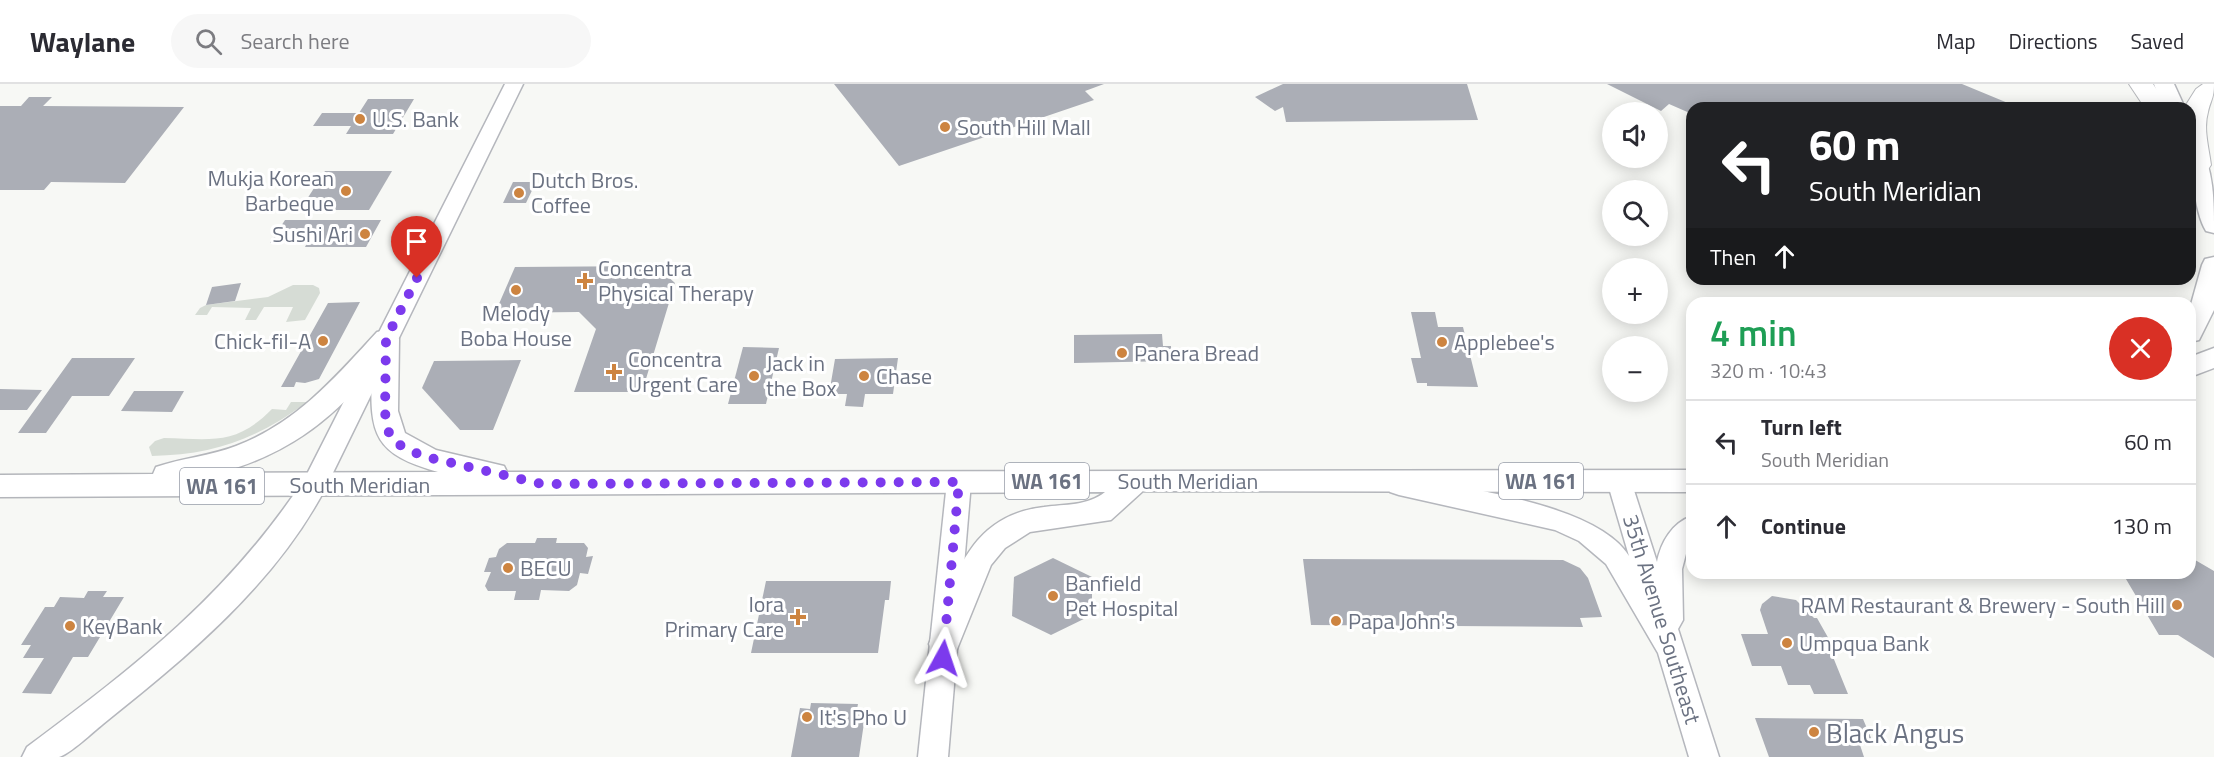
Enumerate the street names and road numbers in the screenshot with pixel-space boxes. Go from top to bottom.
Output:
road number: WA 161 [1005,463,1089,499]
road number: WA 161 [1499,463,1583,499]
street label: South Meridian [1118,464,1258,498]
road number: WA 161 [180,468,264,504]
street label: South Meridian [290,468,430,502]
street label: 35th Avenue Southeast [1614,510,1710,728]

